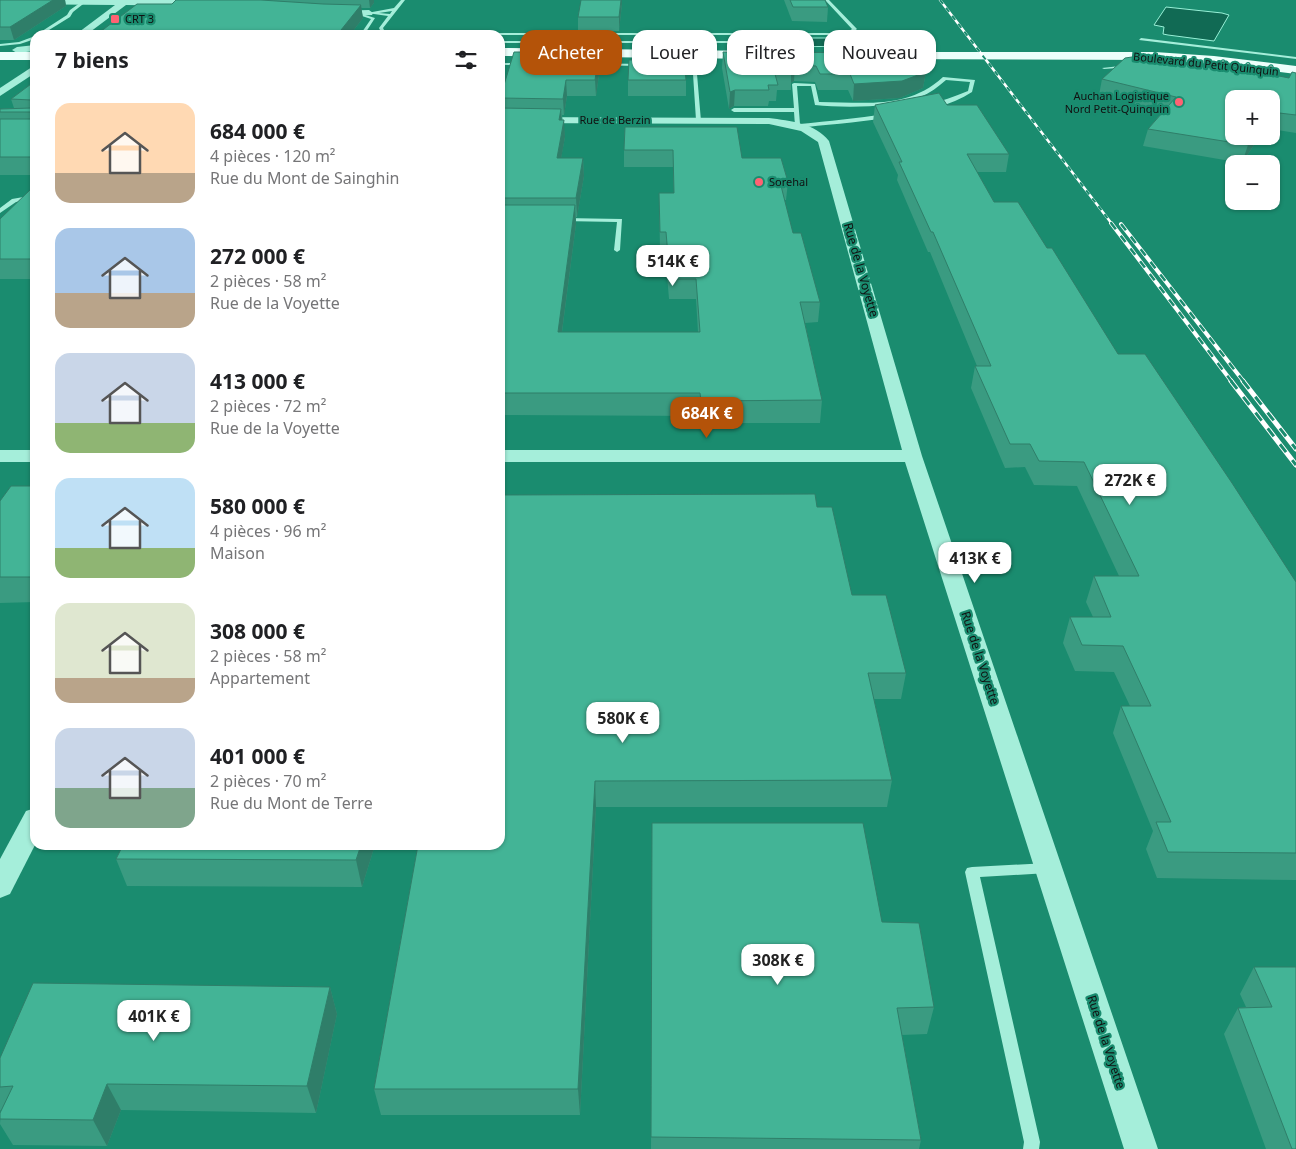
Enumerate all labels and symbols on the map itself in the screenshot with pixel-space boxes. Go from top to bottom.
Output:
place label: CRT 3 [125,11,154,26]
marker: CRT 3 [109,13,121,25]
street label: Boulevard du Petit Quinquin [1133,48,1280,79]
place label: Auchan Logistique Nord Petit-Quinquin [1065,88,1169,116]
marker: Auchan Logistique Nord Petit-Quinquin [1173,96,1185,108]
street label: Rue de Berzin [579,112,651,127]
place label: Sorehal [769,174,808,189]
marker: Sorehal [753,176,765,188]
street label: Rue de la Voyette [840,221,883,319]
pin: 514K € [632,244,714,287]
pin: 684K € [666,396,748,439]
pin: 272K € [1089,464,1171,506]
pin: 413K € [934,542,1016,584]
street label: Rue de la Voyette [957,609,1004,707]
pin: 580K € [582,702,664,744]
pin: 308K € [737,944,819,986]
street label: Rue de la Voyette [1083,993,1130,1091]
pin: 401K € [113,1000,195,1042]

